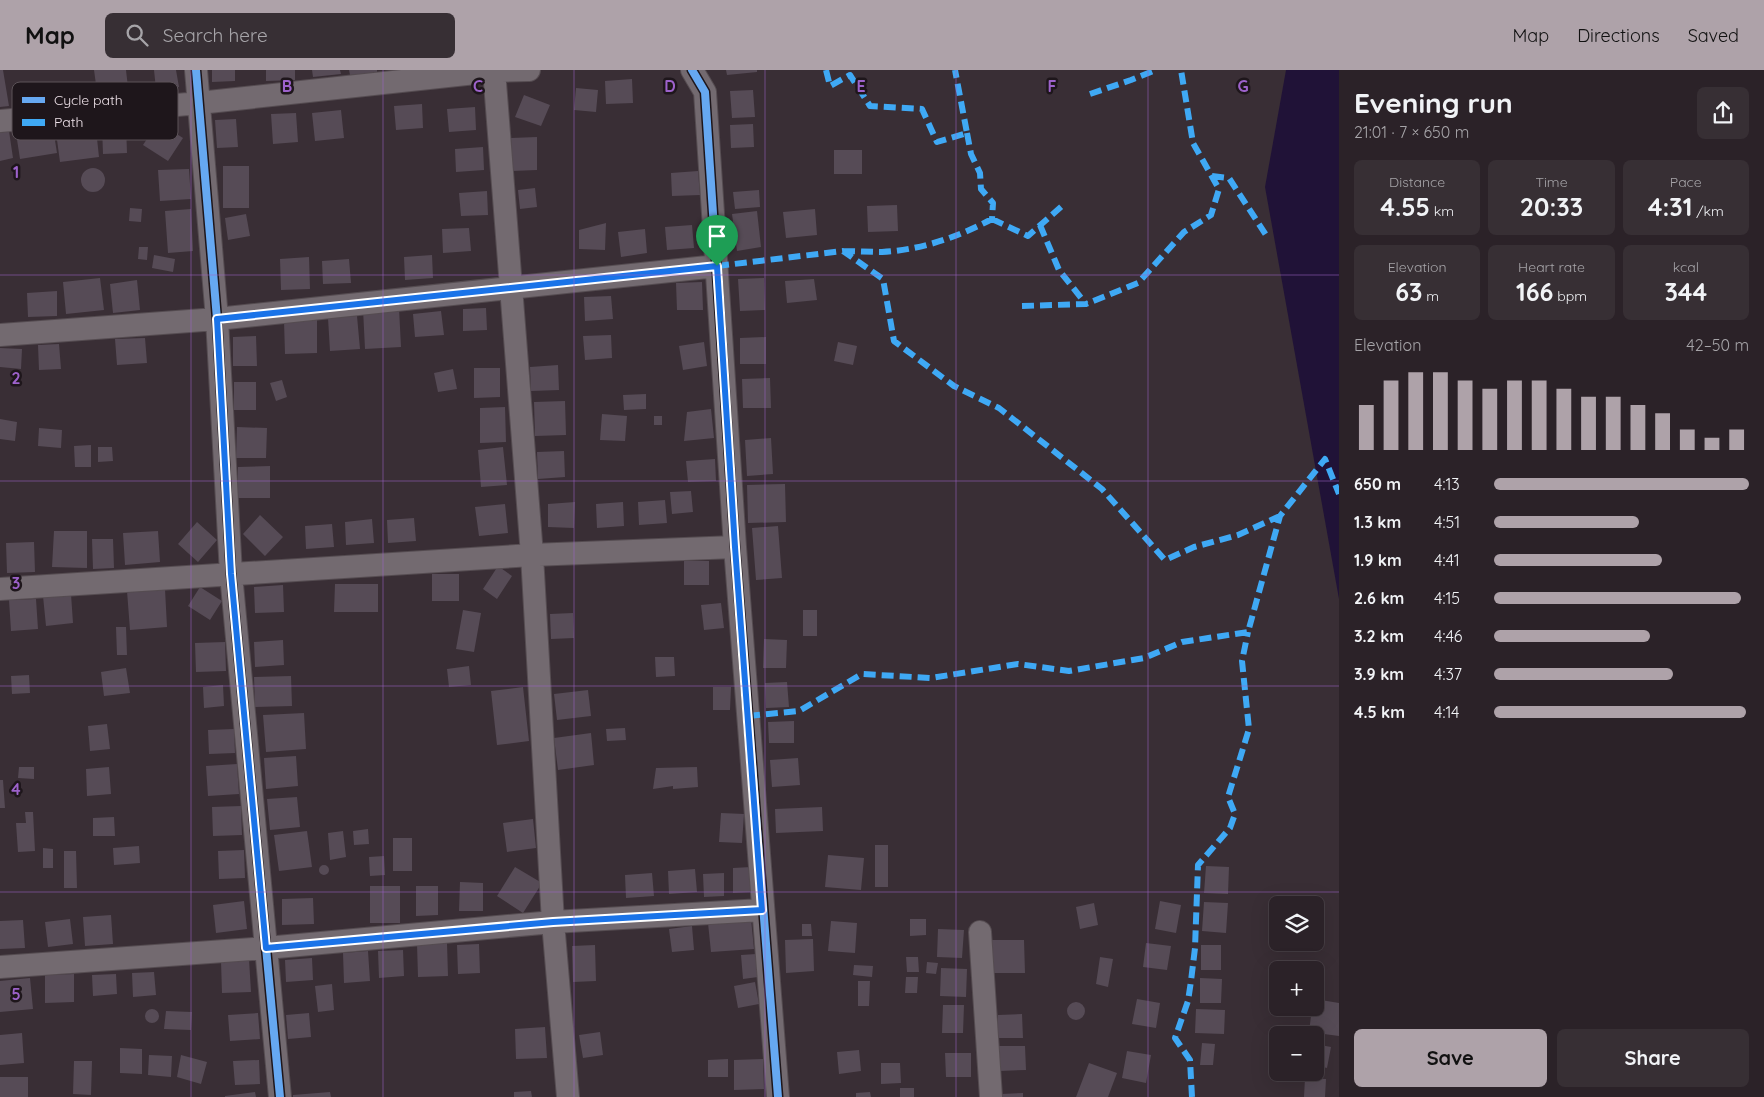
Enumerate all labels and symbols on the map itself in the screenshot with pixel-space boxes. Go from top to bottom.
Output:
text: B [282,76,292,96]
text: C [473,76,483,96]
text: D [664,76,676,96]
text: E [856,76,866,96]
text: F [1048,76,1057,96]
text: G [1237,76,1249,96]
legend [12,82,178,140]
text: Cycle path [54,91,123,109]
text: Path [54,113,83,131]
text: 1 [13,162,19,182]
pin [696,215,738,266]
text: 2 [11,368,21,388]
text: 3 [12,573,20,593]
text: 4 [11,779,21,799]
text: 5 [11,984,21,1004]

